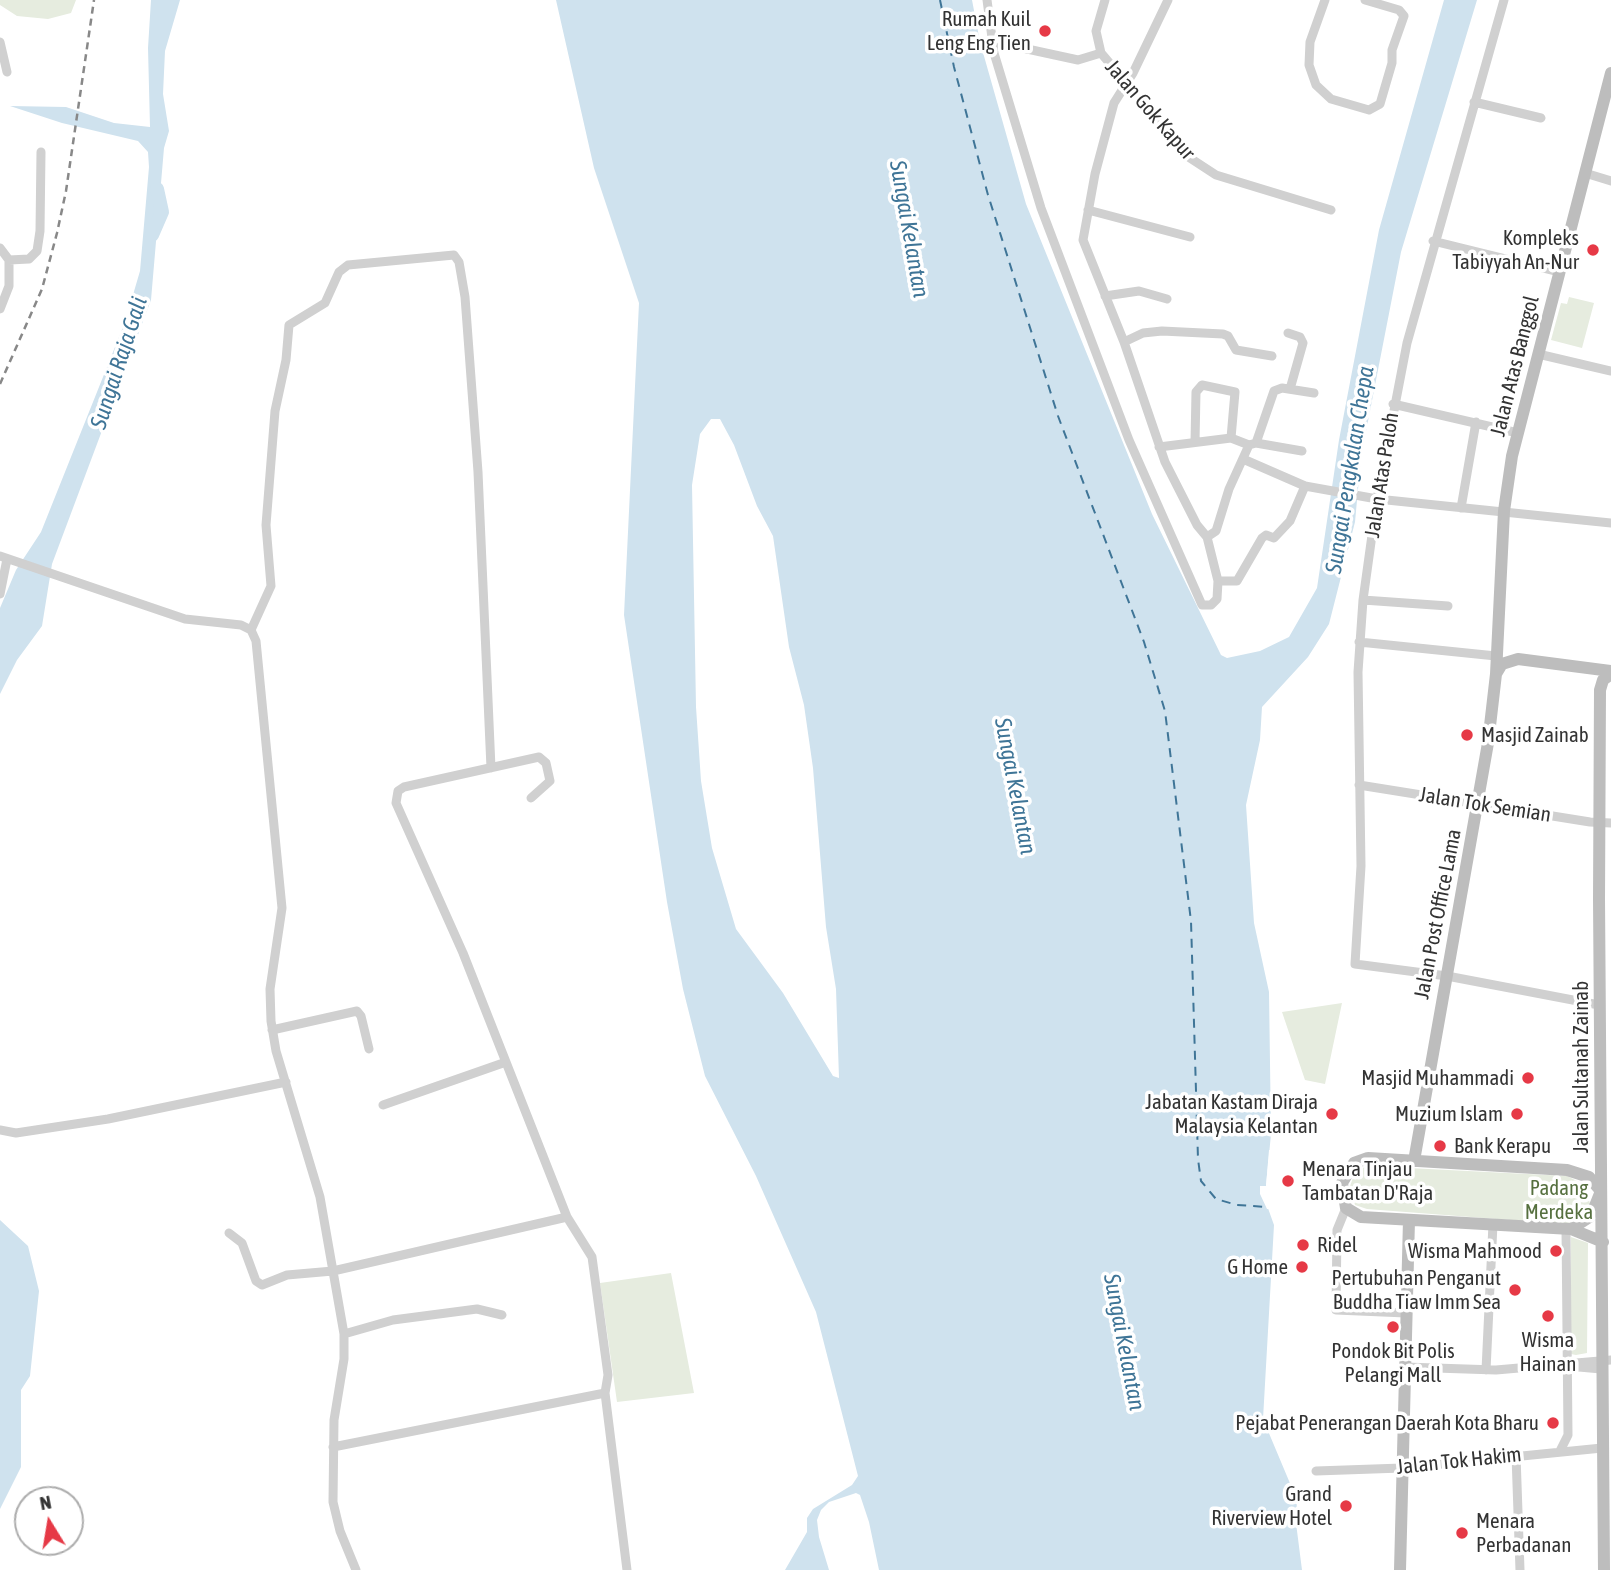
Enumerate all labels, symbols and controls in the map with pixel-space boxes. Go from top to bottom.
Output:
place label: Rumah Kuil Leng Eng Tien [927,6,1031,56]
marker: Rumah Kuil Leng Eng Tien [1037,23,1053,39]
street label: Jalan Gok Kapur [1100,55,1200,165]
water label: Sungai Kelantan [883,158,935,300]
place label: Kompleks Tabiyyah An-Nur [1452,225,1579,275]
marker: Kompleks Tabiyyah An-Nur [1585,242,1601,258]
street label: Jalan Atas Banggol [1485,293,1545,439]
water label: Sungai Raja Gali [85,294,153,432]
water label: Sungai Pengkalan Chepa [1320,364,1380,576]
street label: Jalan Atas Paloh [1360,411,1404,539]
water label: Sungai Kelantan [988,715,1042,857]
place label: Masjid Zainab [1481,722,1589,748]
marker: Masjid Zainab [1459,727,1475,743]
street label: Jalan Tok Semian [1417,782,1553,828]
street label: Jalan Post Office Lama [1409,827,1467,1001]
street label: Jalan Sultanah Zainab [1568,981,1594,1153]
place label: Masjid Muhammadi [1361,1065,1514,1091]
marker: Masjid Muhammadi [1520,1070,1536,1086]
place label: Jabatan Kastam Diraja Malaysia Kelantan [1145,1089,1318,1139]
place label: Muzium Islam [1395,1101,1503,1127]
marker: Jabatan Kastam Diraja Malaysia Kelantan [1324,1106,1340,1122]
marker: Muzium Islam [1509,1106,1525,1122]
place label: Bank Kerapu [1454,1133,1551,1159]
marker: Bank Kerapu [1432,1138,1448,1154]
place label: Menara Tinjau Tambatan D'Raja [1302,1156,1433,1206]
marker: Menara Tinjau Tambatan D'Raja [1280,1173,1296,1189]
park label: Padang Merdeka [1525,1175,1593,1225]
place label: Ridel [1317,1232,1357,1258]
marker: Ridel [1295,1237,1311,1253]
place label: Wisma Mahmood [1408,1238,1542,1264]
marker: Wisma Mahmood [1548,1243,1564,1259]
place label: G Home [1227,1254,1288,1280]
marker: G Home [1294,1259,1310,1275]
place label: Pertubuhan Penganut Buddha Tiaw Imm Sea [1332,1265,1501,1315]
water label: Sungai Kelantan [1097,1271,1151,1413]
marker: Pertubuhan Penganut Buddha Tiaw Imm Sea [1507,1282,1523,1298]
marker: Wisma Hainan [1540,1308,1556,1324]
marker: Pondok Bit Polis Pelangi Mall [1385,1319,1401,1335]
place label: Wisma Hainan [1520,1327,1576,1377]
place label: Pondok Bit Polis Pelangi Mall [1331,1338,1455,1388]
place label: Pejabat Penerangan Daerah Kota Bharu [1235,1410,1539,1436]
marker: Pejabat Penerangan Daerah Kota Bharu [1545,1415,1561,1431]
street label: Jalan Tok Hakim [1395,1442,1523,1480]
place label: Grand Riverview Hotel [1211,1481,1332,1531]
north arrow [14,1486,84,1556]
text: N [38,1490,53,1514]
marker: Grand Riverview Hotel [1338,1498,1354,1514]
place label: Menara Perbadanan [1476,1508,1571,1558]
marker: Menara Perbadanan [1454,1525,1470,1541]

